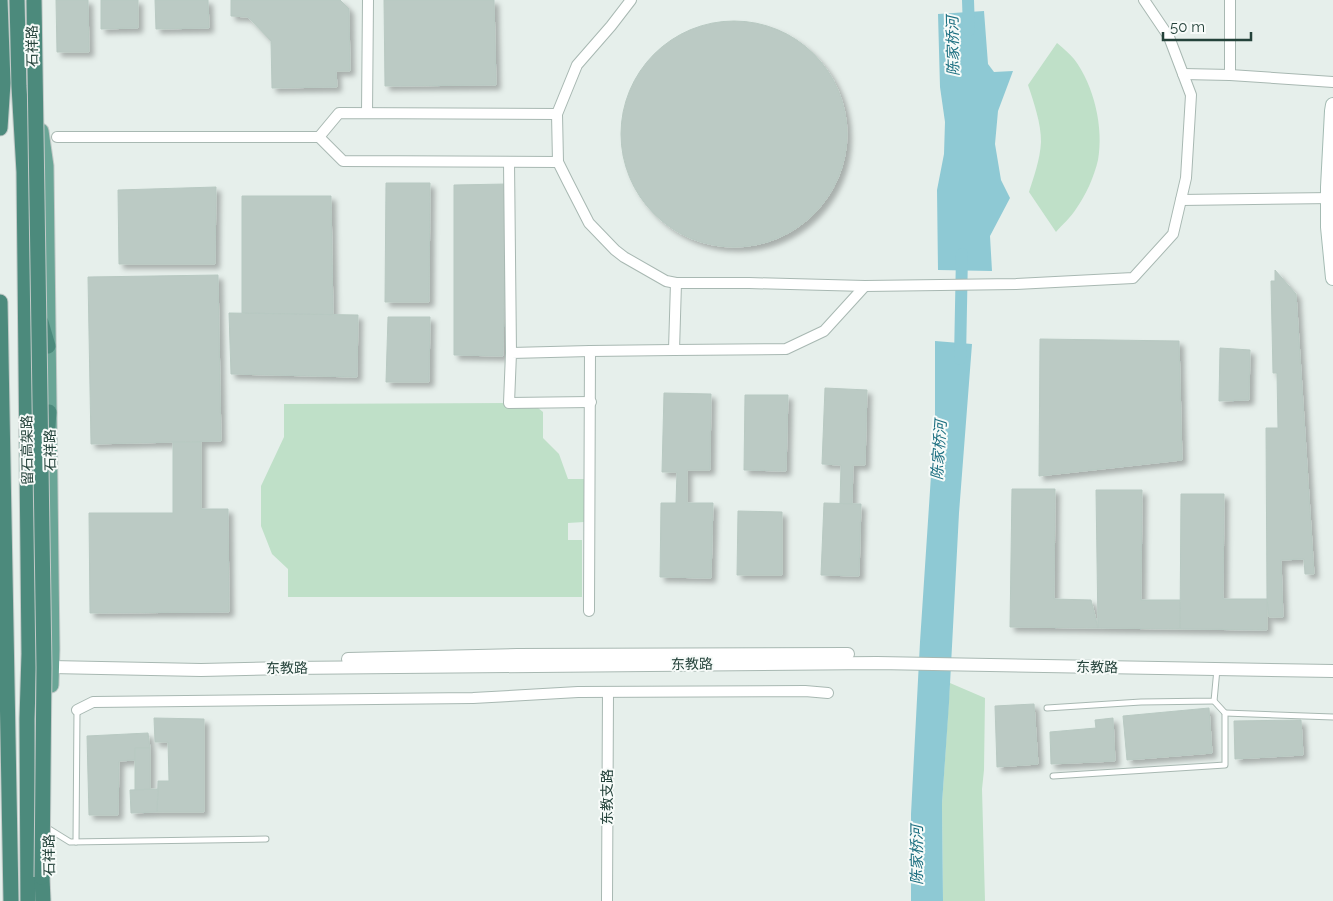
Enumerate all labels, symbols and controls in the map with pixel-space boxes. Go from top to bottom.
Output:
scale bar [1163,10,1250,42]
water label: 陈家桥河 [943,13,963,76]
text: 50 m [1170,18,1205,36]
street label: 石祥路 [24,25,40,67]
street label: 留石高架路 [18,415,36,485]
water label: 陈家桥河 [928,416,950,481]
street label: 石祥路 [42,429,58,471]
street label: 东教路 [671,656,713,672]
street label: 东教路 [1076,659,1118,675]
street label: 东教路 [266,660,308,676]
street label: 东教支路 [599,769,615,825]
water label: 陈家桥河 [908,822,926,885]
street label: 石祥路 [41,834,57,876]

